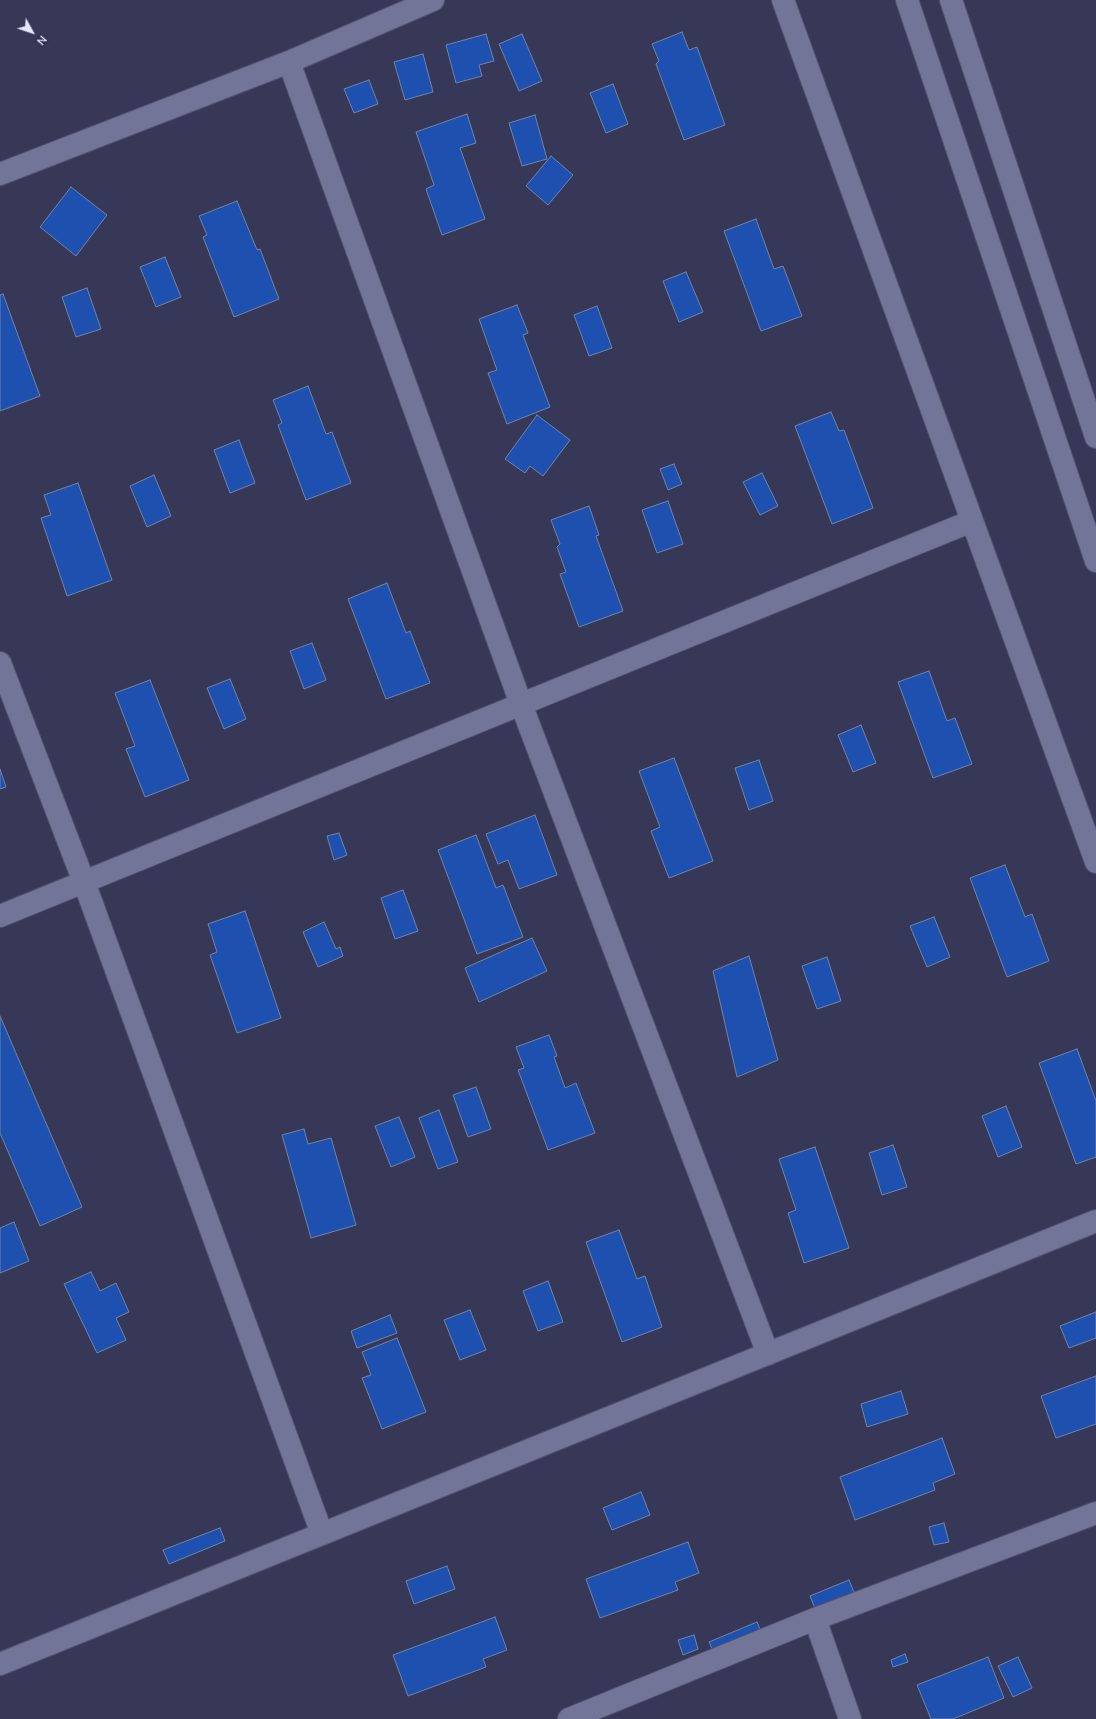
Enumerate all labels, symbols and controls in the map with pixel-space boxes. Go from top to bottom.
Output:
north arrow [12,12,52,52]
text: N [33,32,50,48]

